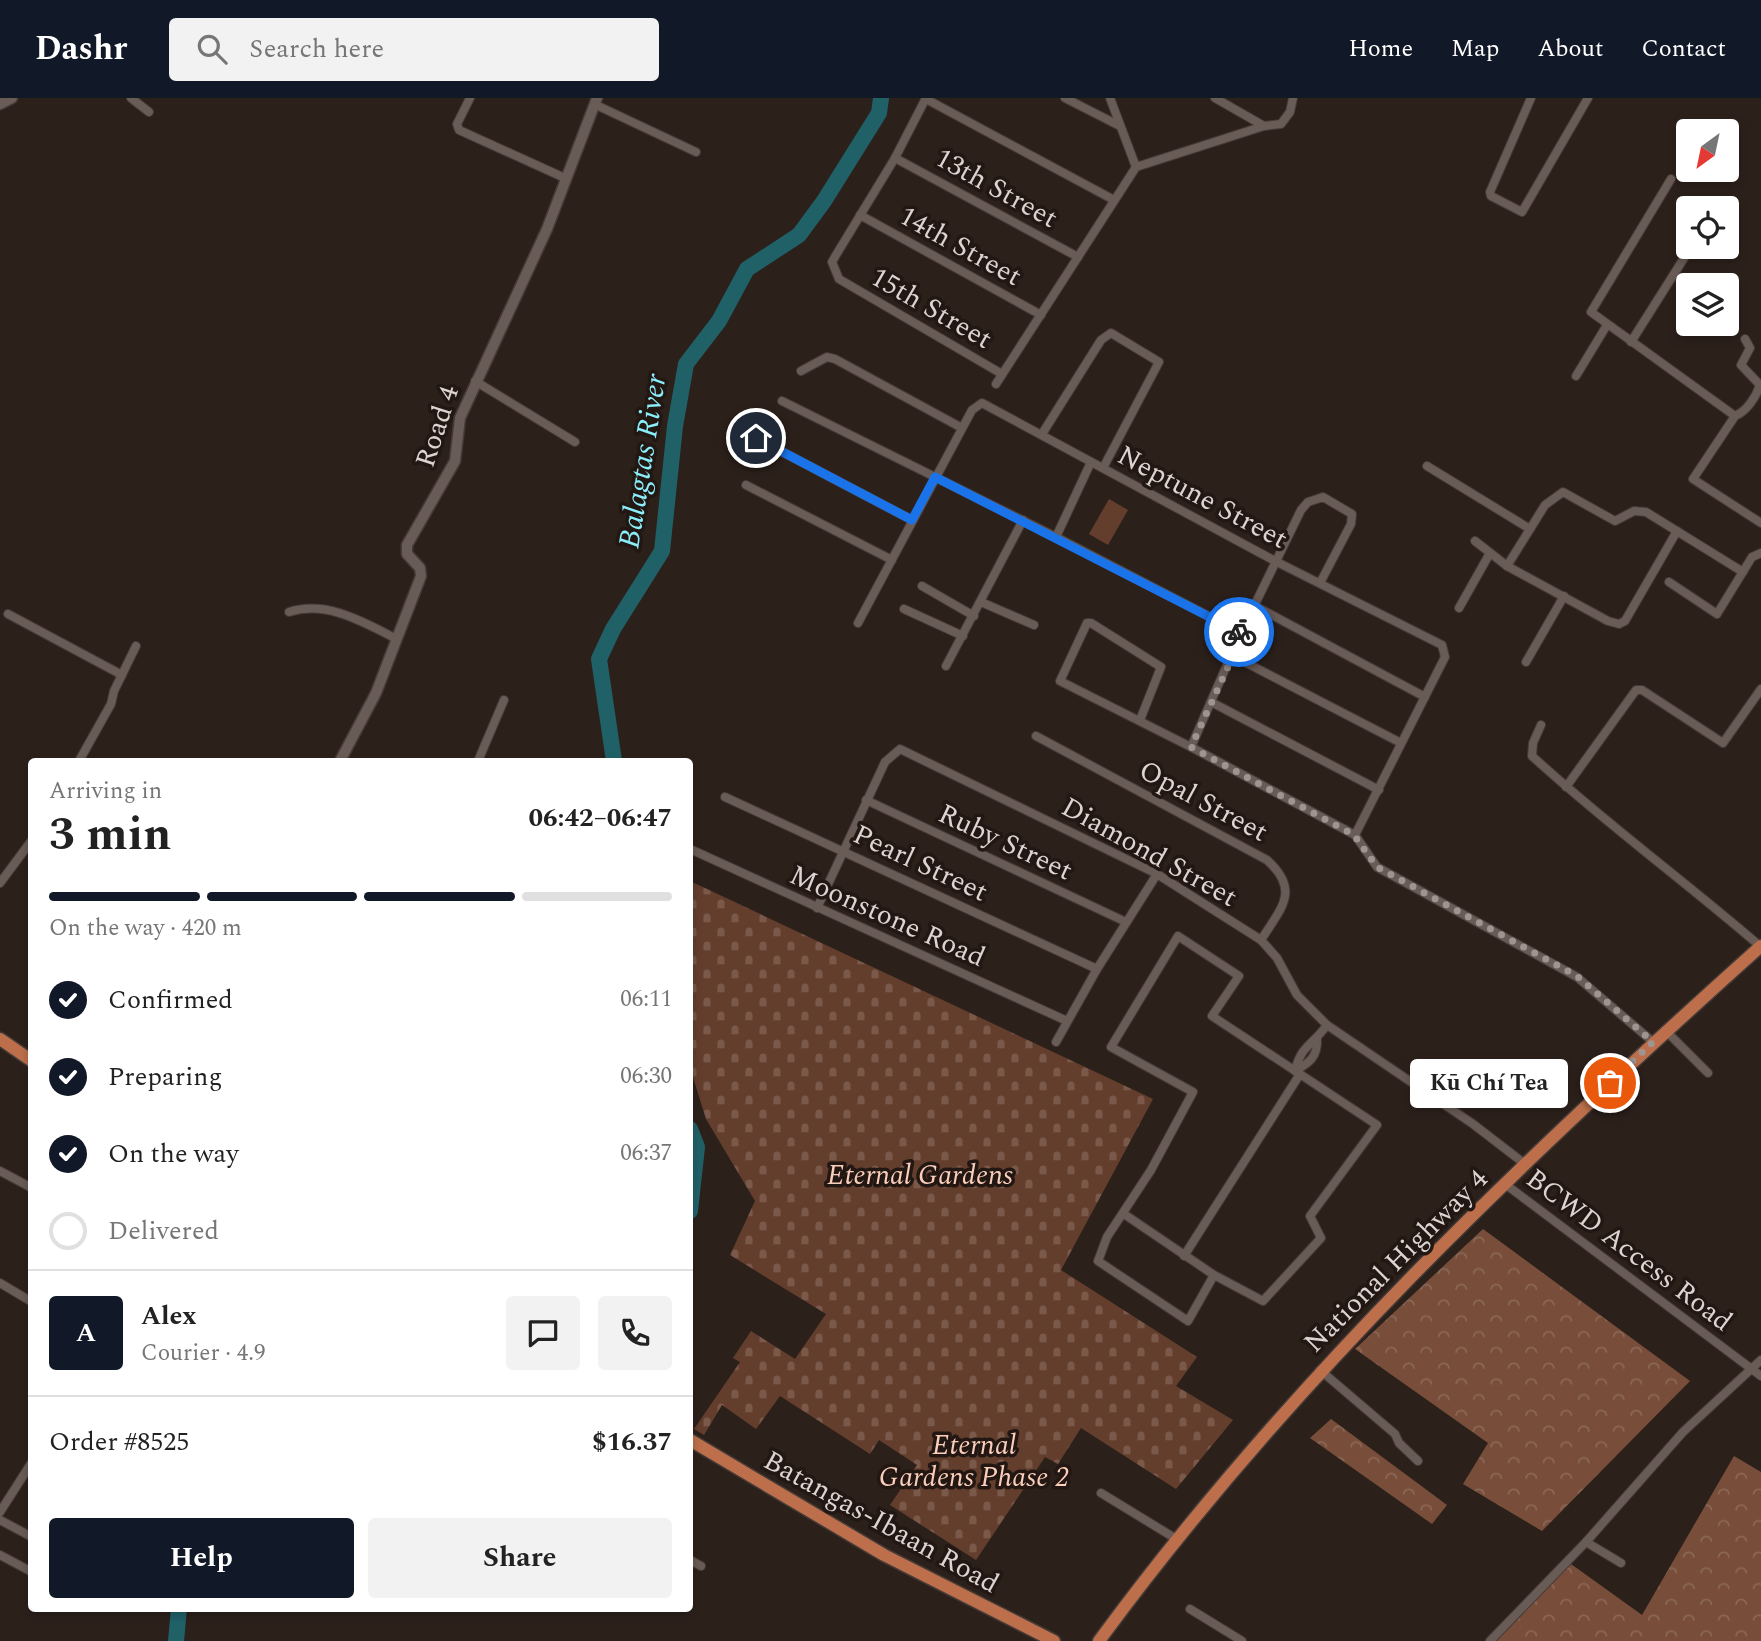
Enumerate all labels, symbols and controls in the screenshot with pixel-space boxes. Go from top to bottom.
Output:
search box [169,18,659,81]
text: Dashr [35,24,127,74]
text: Search here [249,29,384,69]
icon: search [193,30,231,68]
text: Home [1348,31,1413,67]
text: Map [1451,31,1499,67]
text: About [1537,31,1603,67]
text: Contact [1641,31,1726,67]
north arrow [1676,119,1740,182]
map controls [1676,119,1739,336]
street label: 13th Street [927,137,1066,240]
street label: 14th Street [891,195,1030,298]
button: locate [1676,196,1739,259]
street label: 15th Street [862,256,1000,361]
button: layers [1676,273,1739,336]
water label: Balagtas River [606,370,680,552]
street label: Road 4 [404,380,471,473]
pin [726,408,786,468]
icon: home [737,419,775,457]
street label: Neptune Street [1109,434,1295,560]
courier [1204,597,1274,667]
icon: bike [1220,613,1258,651]
street label: Opal Street [1131,749,1276,853]
text: Arriving in [49,774,162,809]
street label: Diamond Street [1053,786,1245,919]
street label: Ruby Street [931,792,1080,892]
text: 06:42–06:47 [528,798,672,838]
text: 3 min [49,800,171,870]
street label: Pearl Street [846,813,995,913]
street label: Moonstone Road [783,854,992,979]
text: On the way · 420 m [49,911,242,946]
text: Confirmed [108,980,233,1020]
icon: check [49,981,87,1019]
text: 06:11 [620,982,672,1017]
pin [1580,1053,1640,1113]
text: Preparing [108,1057,222,1097]
icon: check [49,1058,87,1096]
callout: Kū Chí Tea [1410,1058,1568,1108]
text: 06:30 [620,1059,672,1094]
icon: bag [1591,1064,1629,1102]
text: Kū Chí Tea [1430,1066,1548,1101]
text: On the way [108,1134,239,1174]
icon: check [49,1135,87,1173]
text: 06:37 [620,1136,672,1171]
park label: Eternal Gardens [827,1154,1013,1197]
street label: BCWD Access Road [1517,1158,1742,1342]
street label: National Highway 4 [1294,1159,1498,1363]
text: Delivered [108,1211,219,1251]
text: Alex [141,1296,196,1336]
button: chat [506,1296,580,1370]
button: phone [598,1296,672,1370]
text: A [76,1313,96,1353]
text: Courier · 4.9 [141,1336,266,1371]
text: Order #8525 [49,1422,189,1462]
text: $16.37 [592,1422,672,1462]
park label: Eternal Gardens Phase 2 [879,1424,1069,1499]
street label: Batangas-Ibaan Road [756,1440,1007,1605]
button: Help [49,1518,354,1598]
button: Share [368,1518,672,1598]

